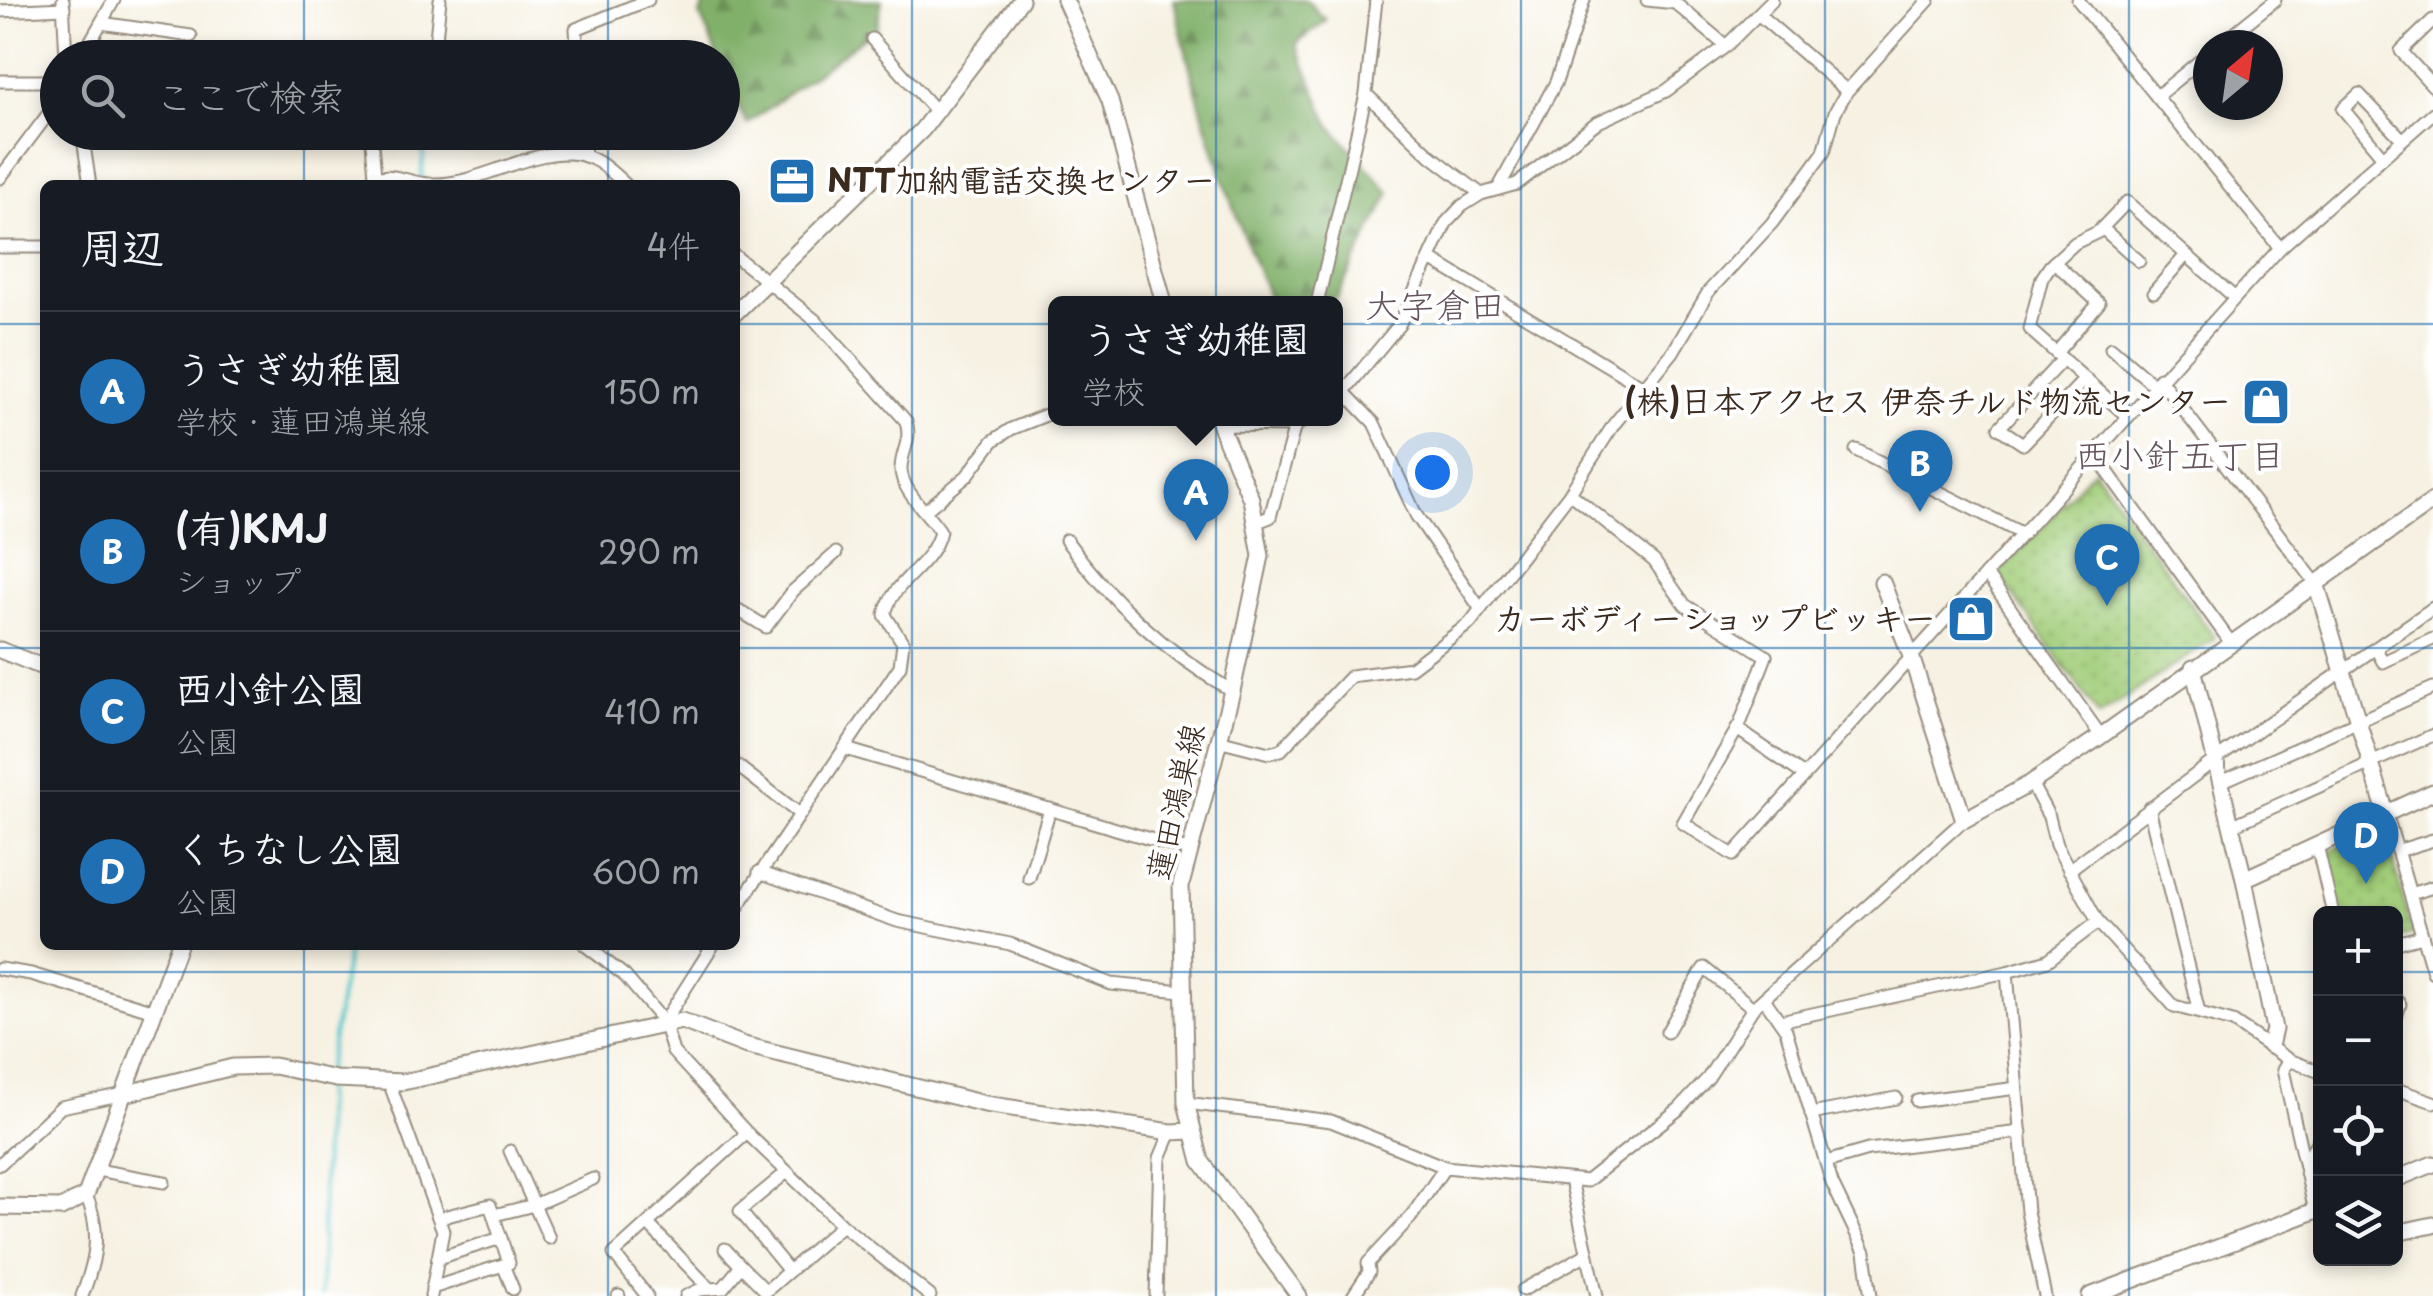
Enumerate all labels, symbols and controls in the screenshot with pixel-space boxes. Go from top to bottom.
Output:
north arrow [2193,30,2283,120]
search box [40,40,740,150]
text: ここで検索 [155,67,345,124]
icon: search [75,68,130,123]
office icon: NTT加納電話交換センター [766,155,818,207]
place label: NTT加納電話交換センター [827,155,1215,203]
text: 周辺 [80,214,164,277]
text: 4件 [647,221,700,269]
district label: 大字倉田 [1365,277,1505,330]
popup [1048,296,1343,426]
text: うさぎ幼稚園 [1081,309,1310,366]
text: うさぎ幼稚園 [175,339,403,396]
text: 学校 [1081,366,1146,414]
text: A [100,367,125,415]
text: 150 m [604,367,700,415]
place label: (株)日本アクセス 伊奈チルド物流センター [1624,376,2231,424]
shop icon: (株)日本アクセス 伊奈チルド物流センター [2240,376,2292,428]
text: 学校 · 蓮田鴻巣線 [175,396,429,444]
district label: 西小針五丁目 [2075,427,2285,480]
pin: B [1888,430,1952,512]
your location [1407,447,1458,498]
pin: A [1164,458,1228,541]
text: (有)KMJ [175,499,329,556]
pin: C [2074,524,2140,606]
text: B [102,527,123,575]
text: 290 m [598,527,700,575]
text: ショップ [175,556,302,604]
place label: カーボディーショップビッキー [1494,593,1936,641]
shop icon: カーボディーショップビッキー [1945,593,1997,645]
text: 西小針公園 [175,659,365,716]
text: C [100,687,125,735]
text: 410 m [604,687,700,735]
text: 公園 [175,716,239,764]
street label: 蓮田鴻巣線 [1133,718,1215,885]
pin: D [2334,802,2398,884]
text: くちなし公園 [175,819,403,876]
text: D [100,847,125,895]
text: 600 m [592,847,700,895]
text: 公園 [175,876,239,924]
map controls [2313,906,2403,1266]
button: + [2313,906,2403,996]
button: − [2313,996,2403,1086]
button: locate [2313,1086,2403,1176]
button: layers [2313,1176,2403,1266]

